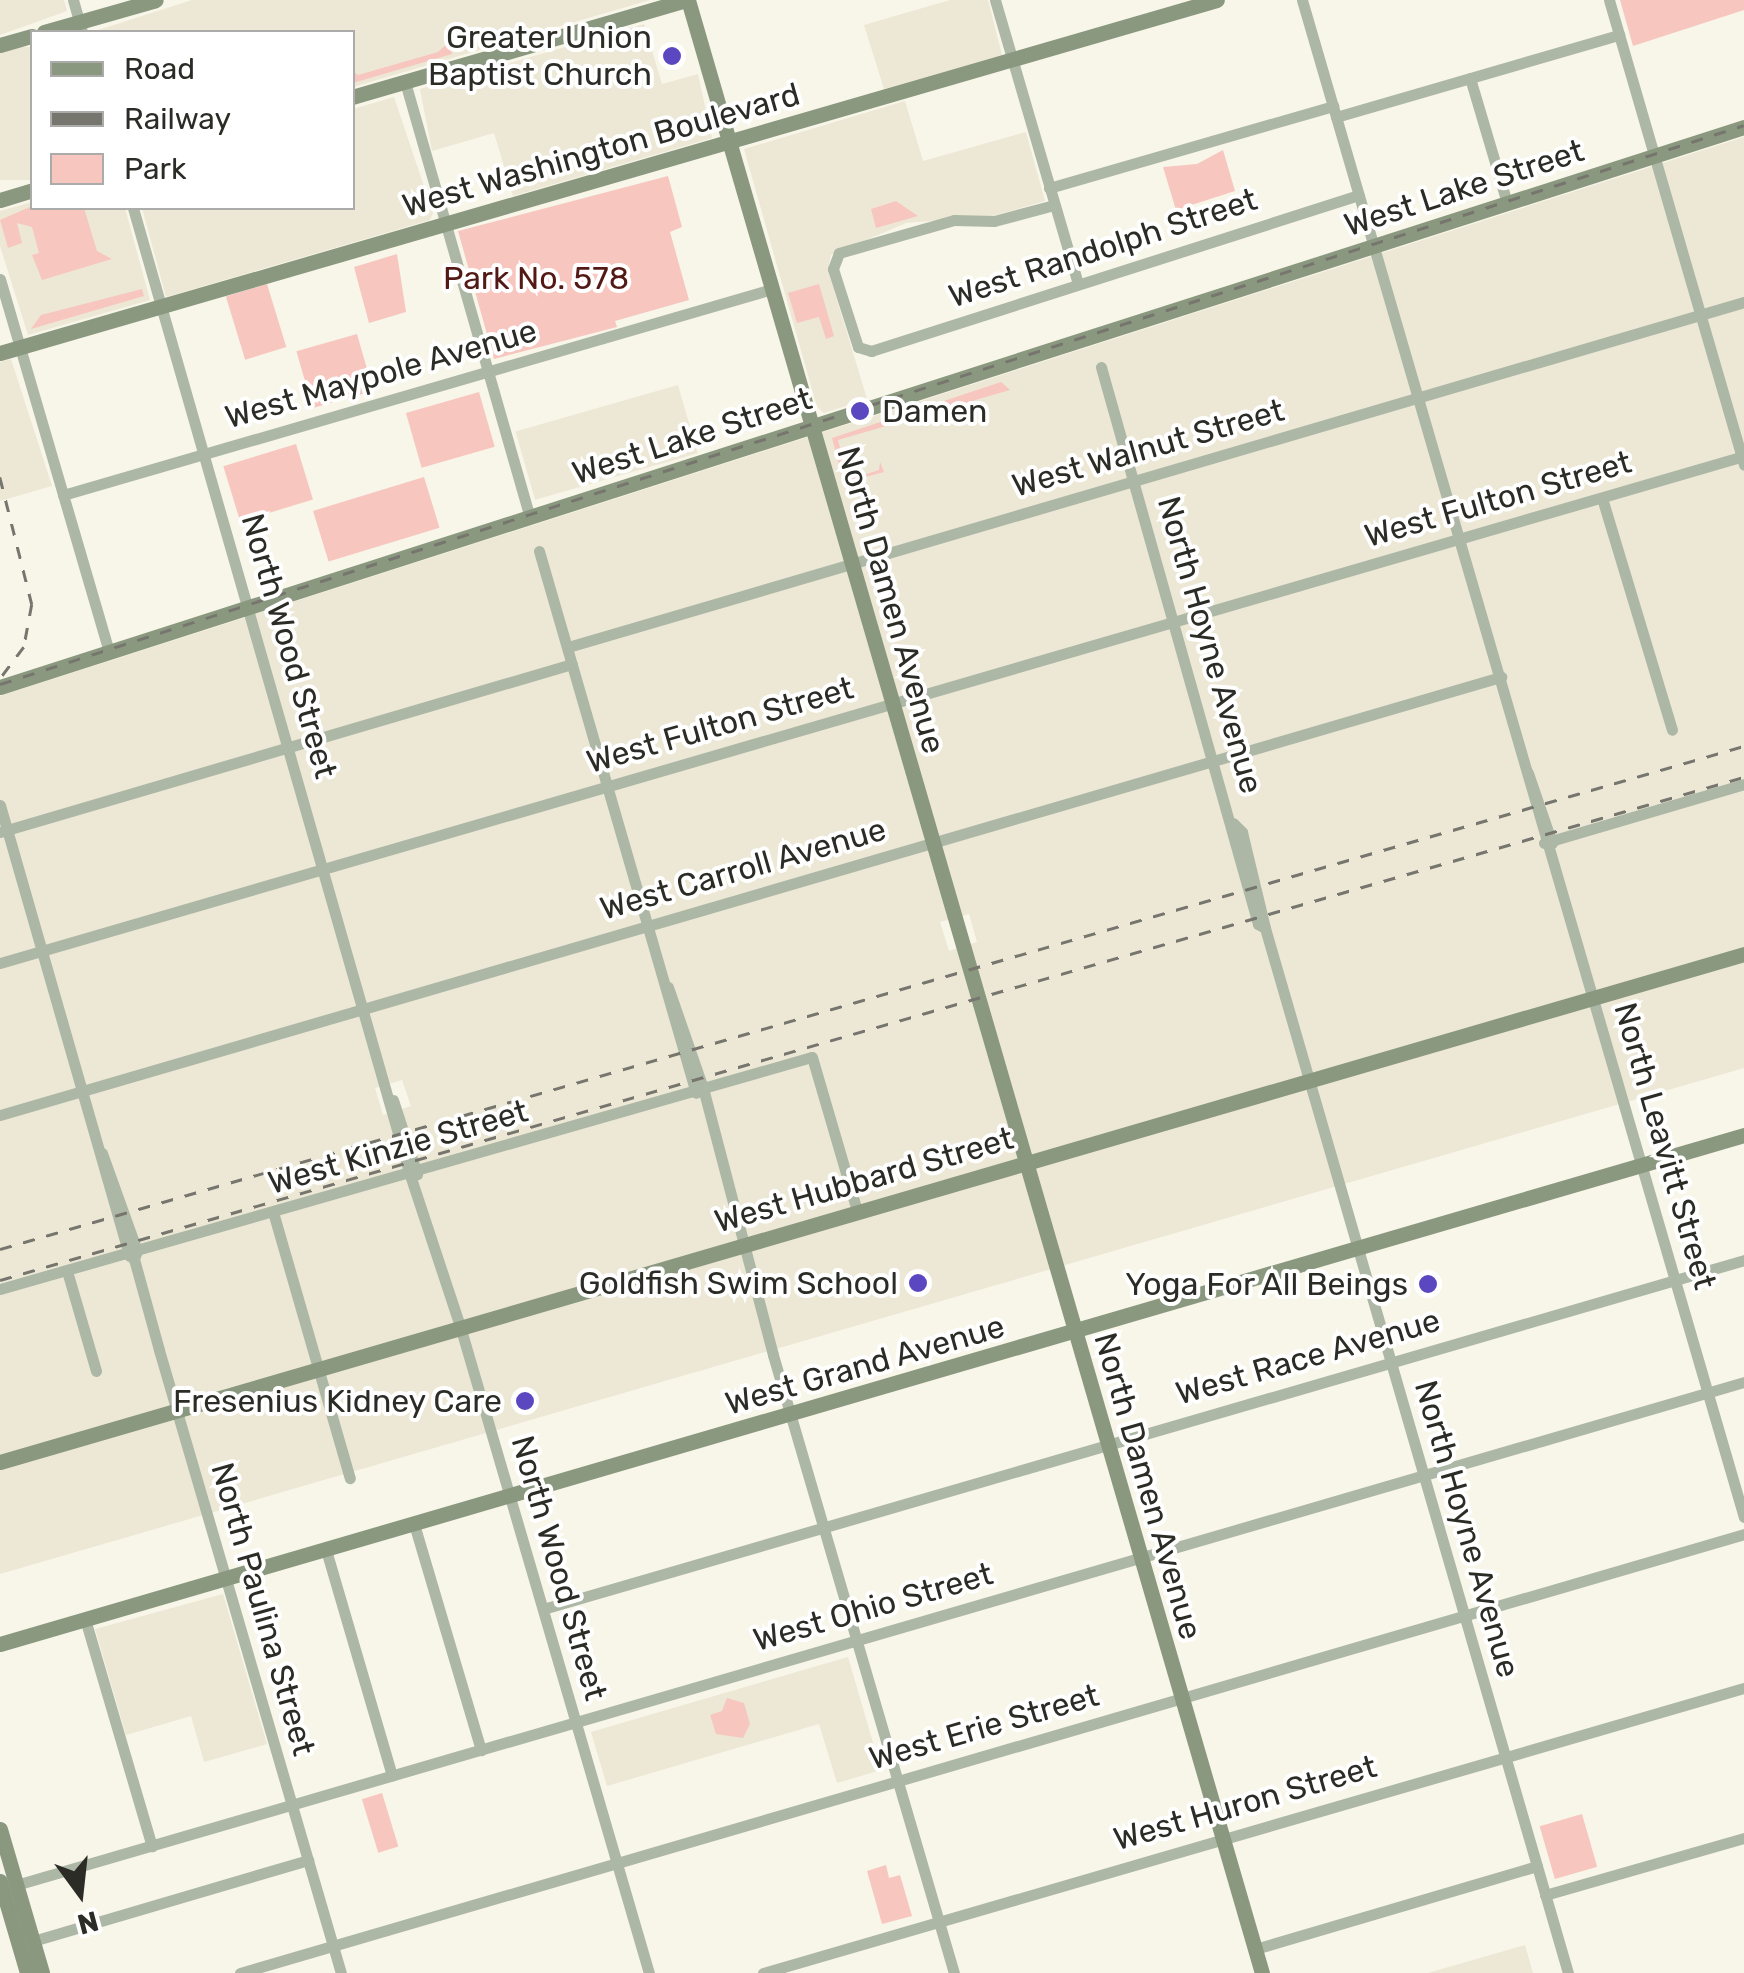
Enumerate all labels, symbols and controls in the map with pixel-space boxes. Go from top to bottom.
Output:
place label: Greater Union Baptist Church [428,19,652,94]
legend [30,30,355,210]
marker: Greater Union Baptist Church [661,45,683,67]
text: Road [124,51,195,87]
street label: West Washington Boulevard [398,75,804,225]
text: Railway [124,101,231,137]
street label: West Lake Street [1340,131,1588,245]
text: Park [124,151,186,187]
street label: West Randolph Street [944,180,1262,316]
park label: Park No. 578 [443,259,629,297]
street label: West Maypole Avenue [220,311,542,437]
street label: West Lake Street [568,379,816,493]
street label: West Walnut Street [1007,391,1289,505]
place label: Damen [882,392,987,430]
marker: Damen [847,398,873,424]
street label: North Damen Avenue [829,442,953,758]
street label: West Fulton Street [1360,443,1636,555]
street label: North Hoyne Avenue [1149,492,1271,798]
street label: North Wood Street [233,509,345,783]
street label: West Fulton Street [582,669,858,781]
street label: West Carroll Avenue [595,810,891,928]
street label: North Leavitt Street [1606,998,1724,1294]
street label: West Kinzie Street [264,1092,532,1202]
street label: West Hubbard Street [710,1119,1018,1241]
place label: Goldfish Swim School [579,1264,898,1302]
place label: Yoga For All Beings [1124,1265,1408,1303]
marker: Goldfish Swim School [907,1272,929,1294]
marker: Yoga For All Beings [1417,1273,1439,1295]
street label: West Race Avenue [1171,1301,1445,1413]
street label: West Grand Avenue [721,1307,1009,1423]
street label: North Damen Avenue [1086,1328,1210,1644]
street label: North Hoyne Avenue [1406,1376,1528,1682]
place label: Fresenius Kidney Care [172,1382,502,1420]
marker: Fresenius Kidney Care [512,1388,538,1414]
street label: North Wood Street [503,1431,615,1705]
street label: North Paulina Street [203,1458,323,1760]
street label: West Ohio Street [749,1554,997,1660]
street label: West Erie Street [865,1676,1103,1778]
street label: West Huron Street [1109,1747,1381,1859]
north arrow [30,1843,130,1943]
text: N [74,1904,102,1941]

